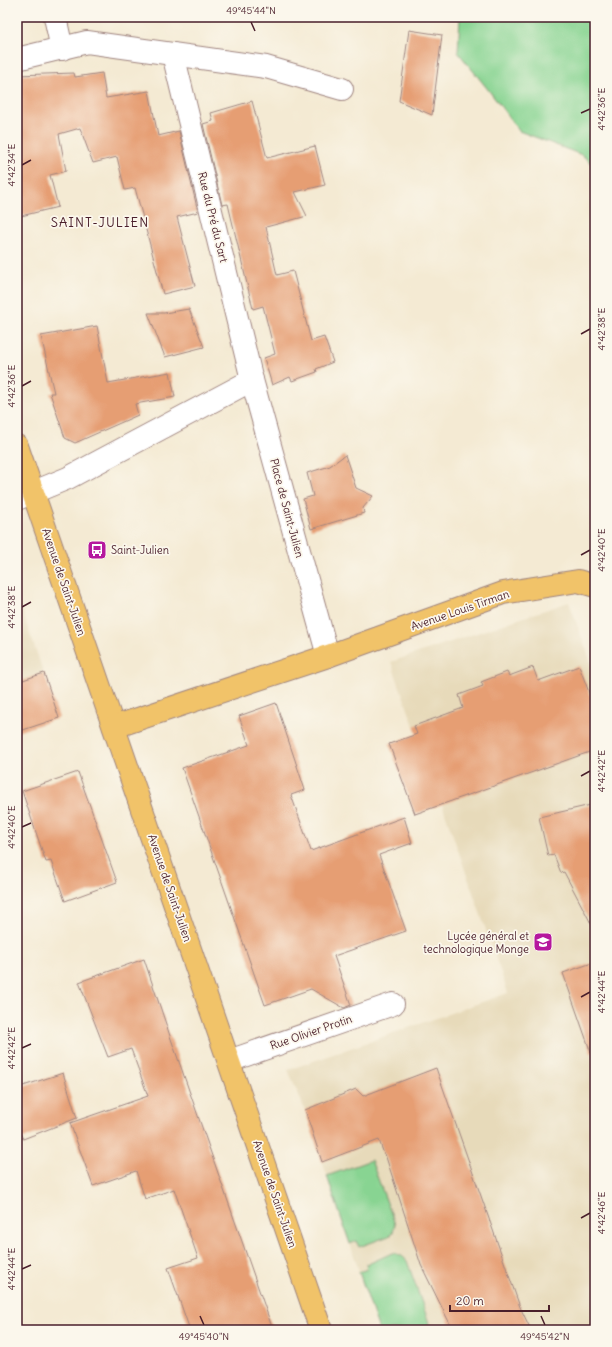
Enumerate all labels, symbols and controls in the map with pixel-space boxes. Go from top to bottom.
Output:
text: 49°45'44"N [226,4,276,17]
text: 4°42'36"E [595,87,608,130]
text: 4°42'34"E [5,143,18,186]
street label: Rue du Pré du Sart [195,170,231,264]
district label: SAINT-JULIEN [51,214,149,231]
text: 4°42'38"E [595,307,608,350]
text: 4°42'36"E [5,364,18,407]
street label: Place de Saint-Julien [267,457,307,559]
street label: Avenue de Saint-Julien [39,527,89,637]
text: 4°42'40"E [595,528,608,572]
bus stop icon: Saint-Julien [86,539,108,561]
place label: Saint-Julien [111,543,169,557]
text: 4°42'38"E [5,585,18,628]
street label: Avenue Louis Tirman [409,587,511,633]
text: 4°42'42"E [595,750,608,792]
text: 4°42'40"E [5,805,18,849]
street label: Avenue de Saint-Julien [145,833,195,943]
place label: Lycée général et technologique Monge [423,929,529,956]
school or university icon: Lycée général et technologique Monge [532,931,554,953]
text: 4°42'44"E [595,971,608,1013]
street label: Rue Olivier Protin [268,1011,354,1053]
text: 4°42'42"E [5,1027,18,1069]
street label: Avenue de Saint-Julien [250,1139,300,1249]
text: 4°42'46"E [595,1192,608,1234]
text: 4°42'44"E [5,1248,18,1290]
scale bar [450,1287,549,1313]
text: 20 m [456,1293,484,1308]
text: 49°45'40"N [179,1330,229,1343]
text: 49°45'42"N [520,1330,570,1343]

